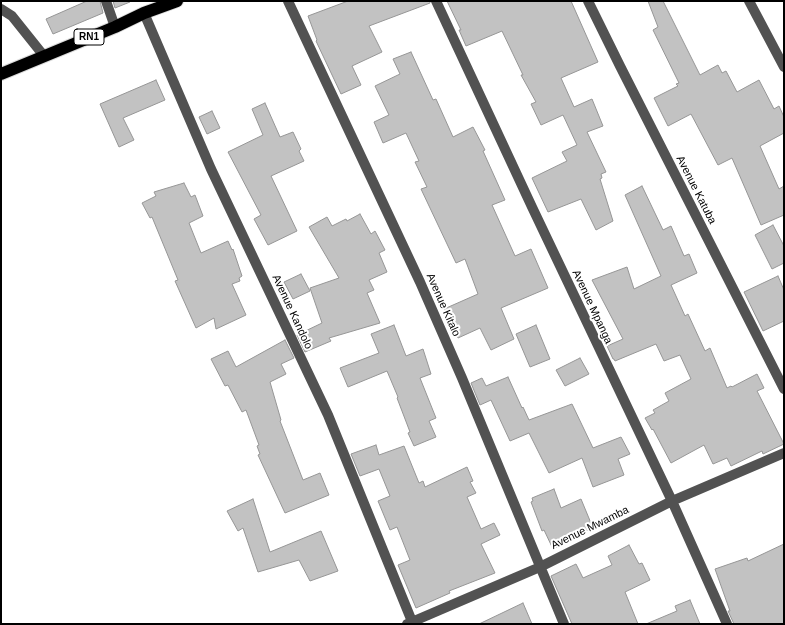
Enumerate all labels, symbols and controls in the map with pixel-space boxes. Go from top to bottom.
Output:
road number: RN1 [74,29,104,45]
street label: Avenue Katuba [673,154,719,226]
street label: Avenue Mpanga [569,268,615,346]
street label: Avenue Kitalo [423,271,463,339]
street label: Avenue Kandolo [269,273,315,351]
street label: Avenue Mwamba [549,503,631,553]

